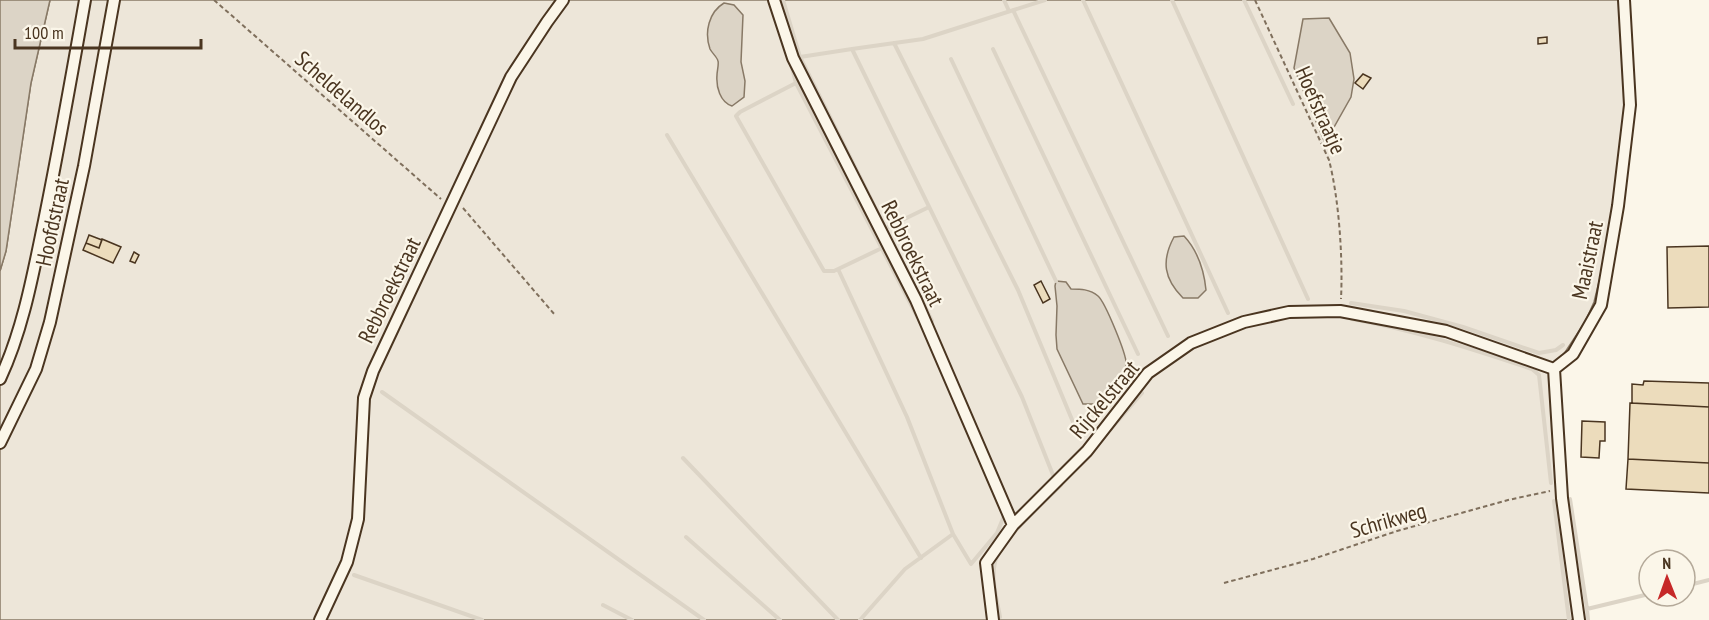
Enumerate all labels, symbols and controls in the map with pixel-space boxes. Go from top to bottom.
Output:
scale bar [15,12,201,50]
text: 100 m [24,21,64,44]
street label: Scheldelandlos [289,45,395,141]
street label: Hoefstraatje [1289,62,1353,158]
street label: Hoofdstraat [29,176,75,268]
street label: Rebbroekstraat [875,196,951,310]
street label: Maaistraat [1565,218,1609,302]
street label: Rebbroekstraat [351,233,427,347]
street label: Rijckelstraat [1063,354,1145,444]
street label: Schrikweg [1347,496,1429,544]
north arrow [1637,548,1697,608]
text: N [1662,553,1671,573]

